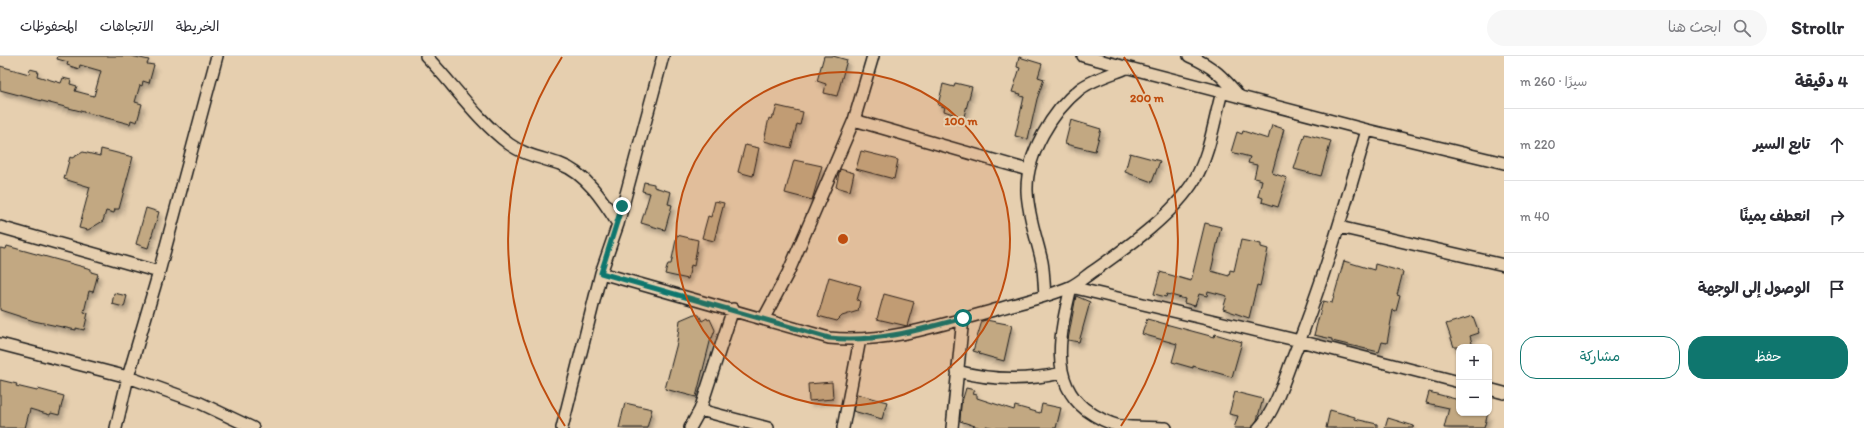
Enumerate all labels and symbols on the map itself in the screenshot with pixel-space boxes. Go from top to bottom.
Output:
text: 200 m [1130,91,1165,105]
text: 100 m [944,114,978,128]
route end [613,197,631,215]
centre of rings [836,232,850,246]
route start [954,309,972,327]

